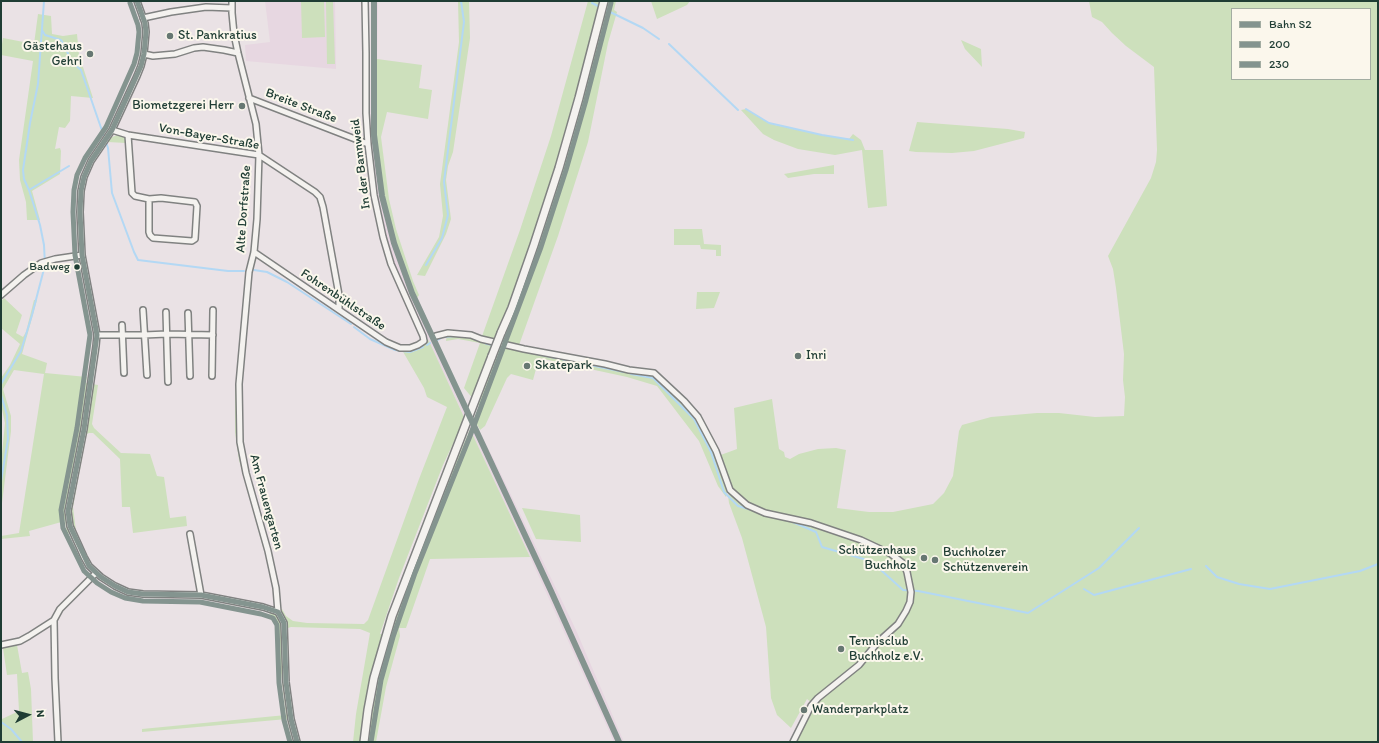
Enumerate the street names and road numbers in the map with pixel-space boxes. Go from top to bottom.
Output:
street label: Breite Straße [263,85,339,127]
street label: In der Bannweid [348,118,374,210]
street label: Von-Bayer-Straße [158,120,260,154]
street label: Alte Dorfstraße [233,165,255,253]
street label: Fohrenbühlstraße [297,266,389,334]
street label: Am Frauengarten [246,453,286,551]

